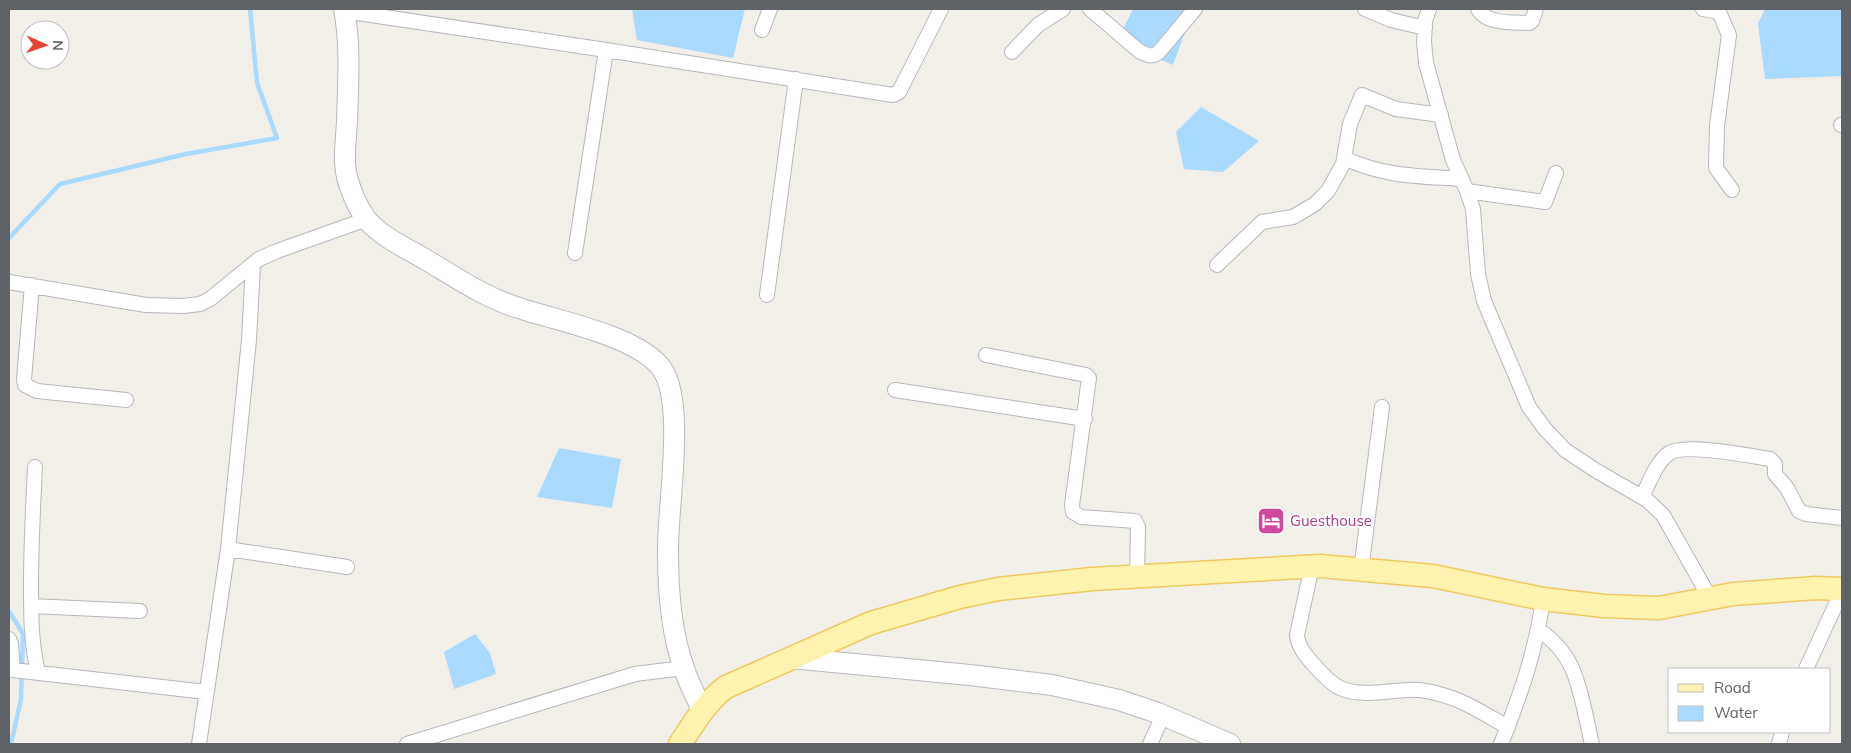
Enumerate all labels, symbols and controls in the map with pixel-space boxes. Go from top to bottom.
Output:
north arrow [20,20,70,70]
text: N [49,40,67,51]
hotel icon: Guesthouse [1256,506,1286,536]
place label: Guesthouse [1290,511,1372,530]
legend [1668,668,1831,733]
text: Road [1714,678,1751,697]
text: Water [1714,703,1758,722]

